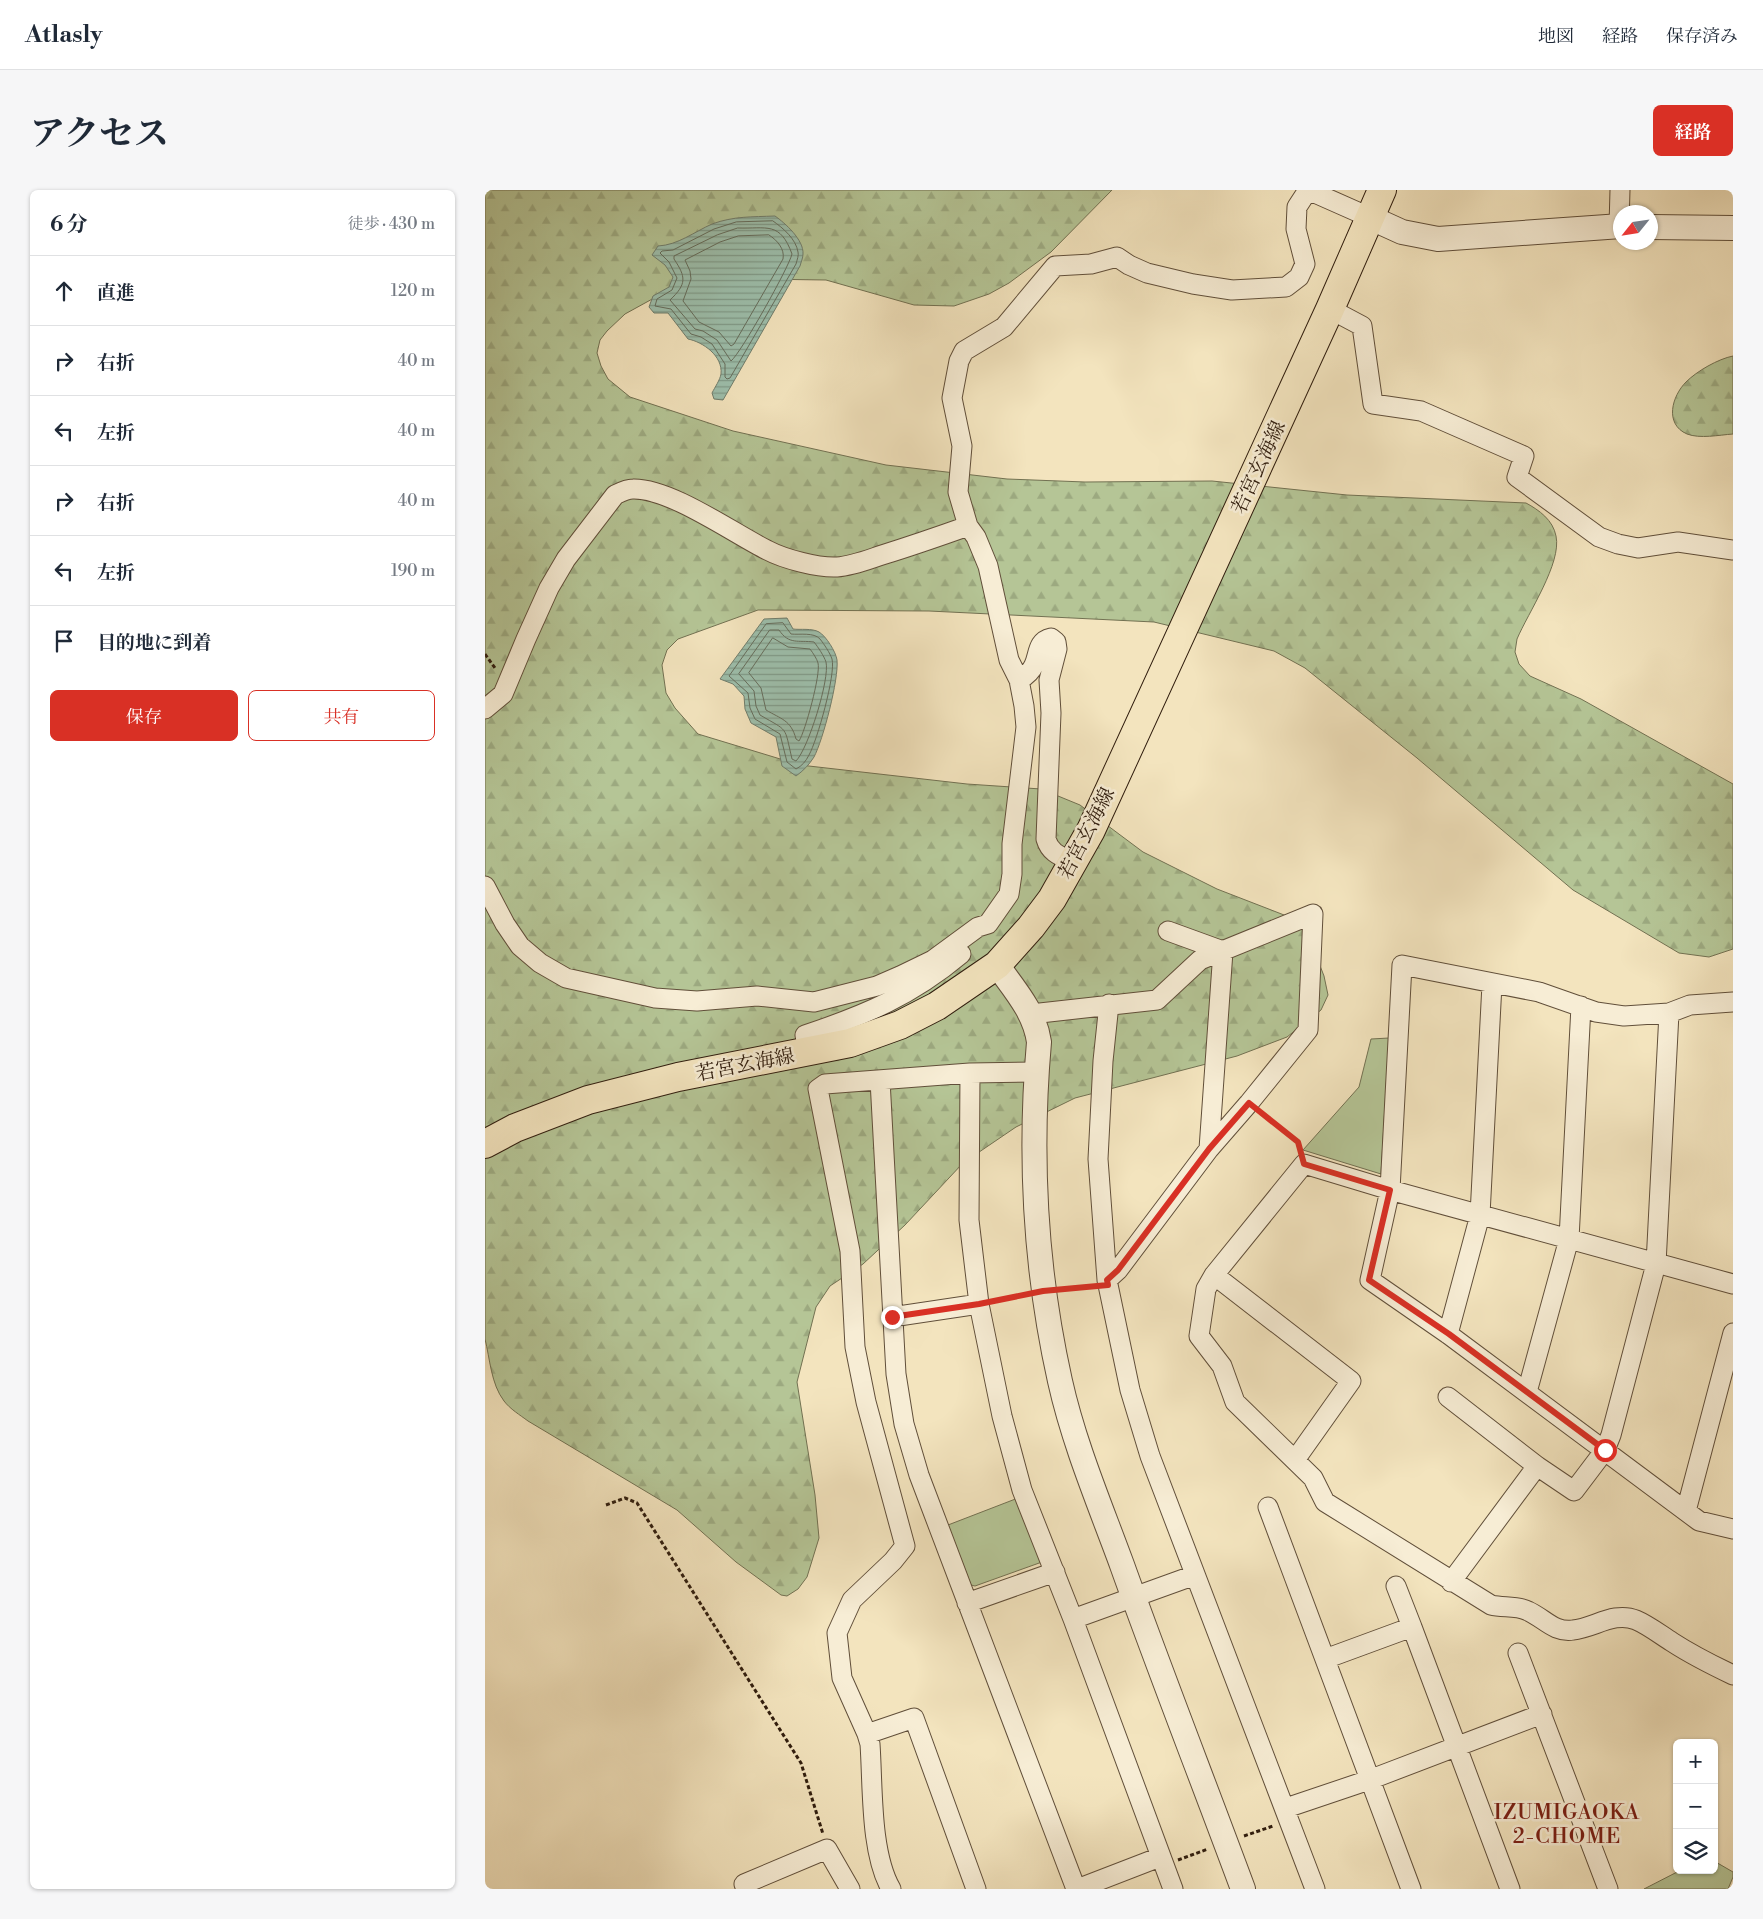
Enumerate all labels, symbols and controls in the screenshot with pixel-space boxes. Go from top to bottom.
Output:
text: Atlasly [25,20,102,50]
text: 地図 [1538,25,1574,48]
text: 経路 [1602,25,1638,48]
text: 保存済み [1666,25,1738,48]
button: 経路 [1653,105,1733,156]
text: アクセス [30,113,169,156]
north arrow [1613,205,1658,250]
text: 6 分 [50,212,88,238]
text: 徒歩 · 430 m [347,214,435,234]
icon: ahead [50,277,78,305]
text: 直進 [97,281,135,305]
text: 120 m [391,281,435,301]
icon: right [50,347,78,375]
text: 右折 [97,351,135,375]
text: 40 m [398,351,435,371]
icon: left [50,417,78,445]
street label: 若宮玄海線 [1227,417,1292,518]
text: 左折 [97,421,135,445]
text: 40 m [398,421,435,441]
icon: right [50,487,78,515]
text: 右折 [97,491,135,515]
text: 40 m [398,491,435,511]
icon: left [50,557,78,585]
text: 左折 [97,561,135,585]
text: 190 m [391,561,435,581]
icon: arrive [50,627,78,655]
text: 目的地に到着 [97,631,211,655]
button: 保存 [50,690,238,741]
button: 共有 [248,690,435,741]
street label: 若宮玄海線 [1053,783,1121,884]
street label: 若宮玄海線 [694,1044,797,1087]
route end [881,1306,904,1329]
route start [1594,1439,1617,1462]
map controls [1673,1739,1718,1874]
button: + [1673,1739,1718,1784]
button: − [1673,1784,1718,1829]
district label: IZUMIGAOKA 2-CHOME [1494,1800,1640,1850]
button: layers [1673,1829,1718,1874]

